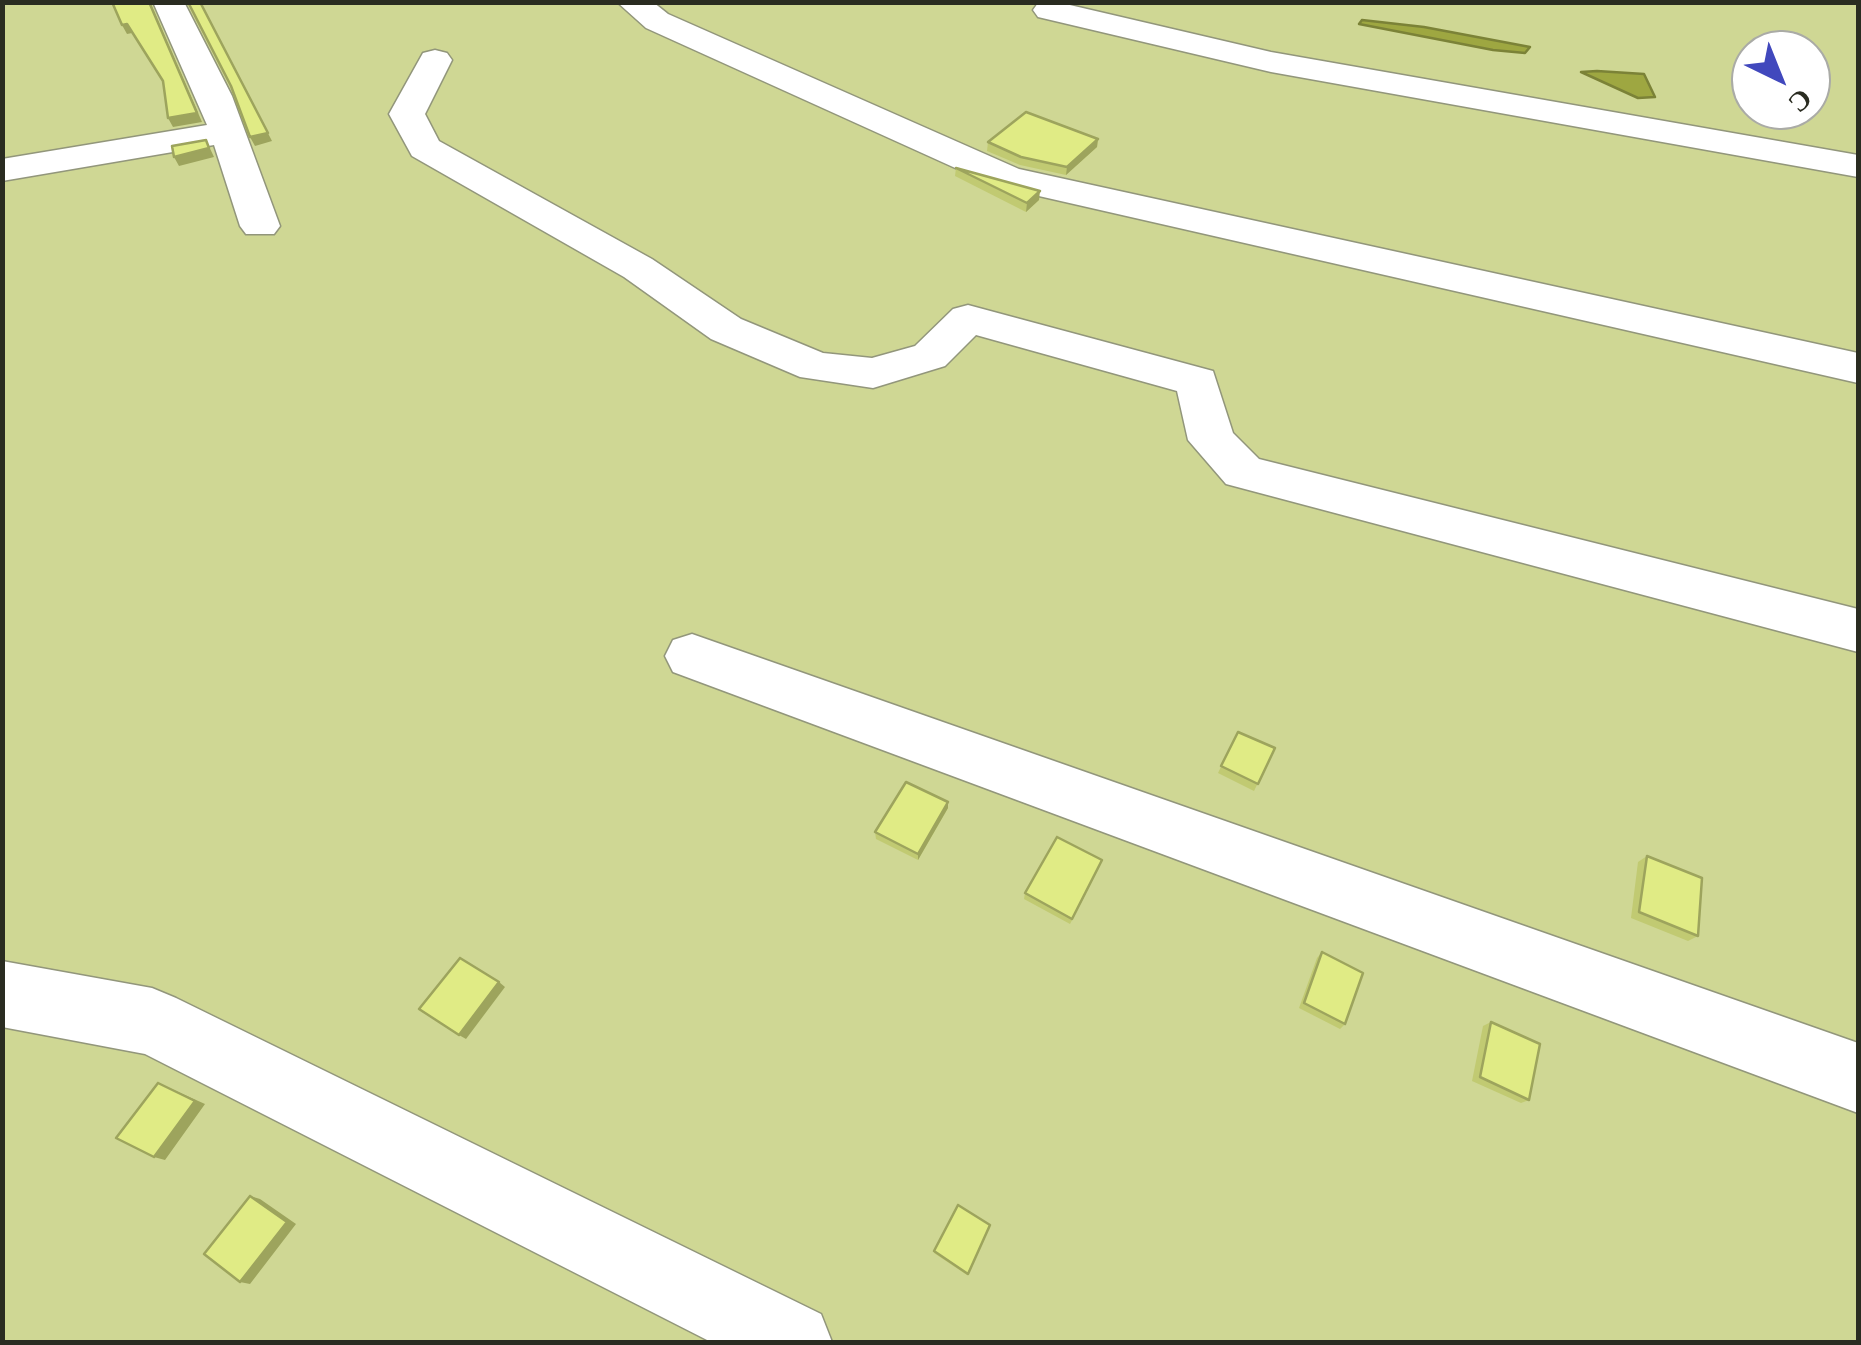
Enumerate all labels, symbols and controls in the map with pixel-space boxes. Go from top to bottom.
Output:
north arrow [1731,30,1831,130]
text: С [1782,83,1818,119]

